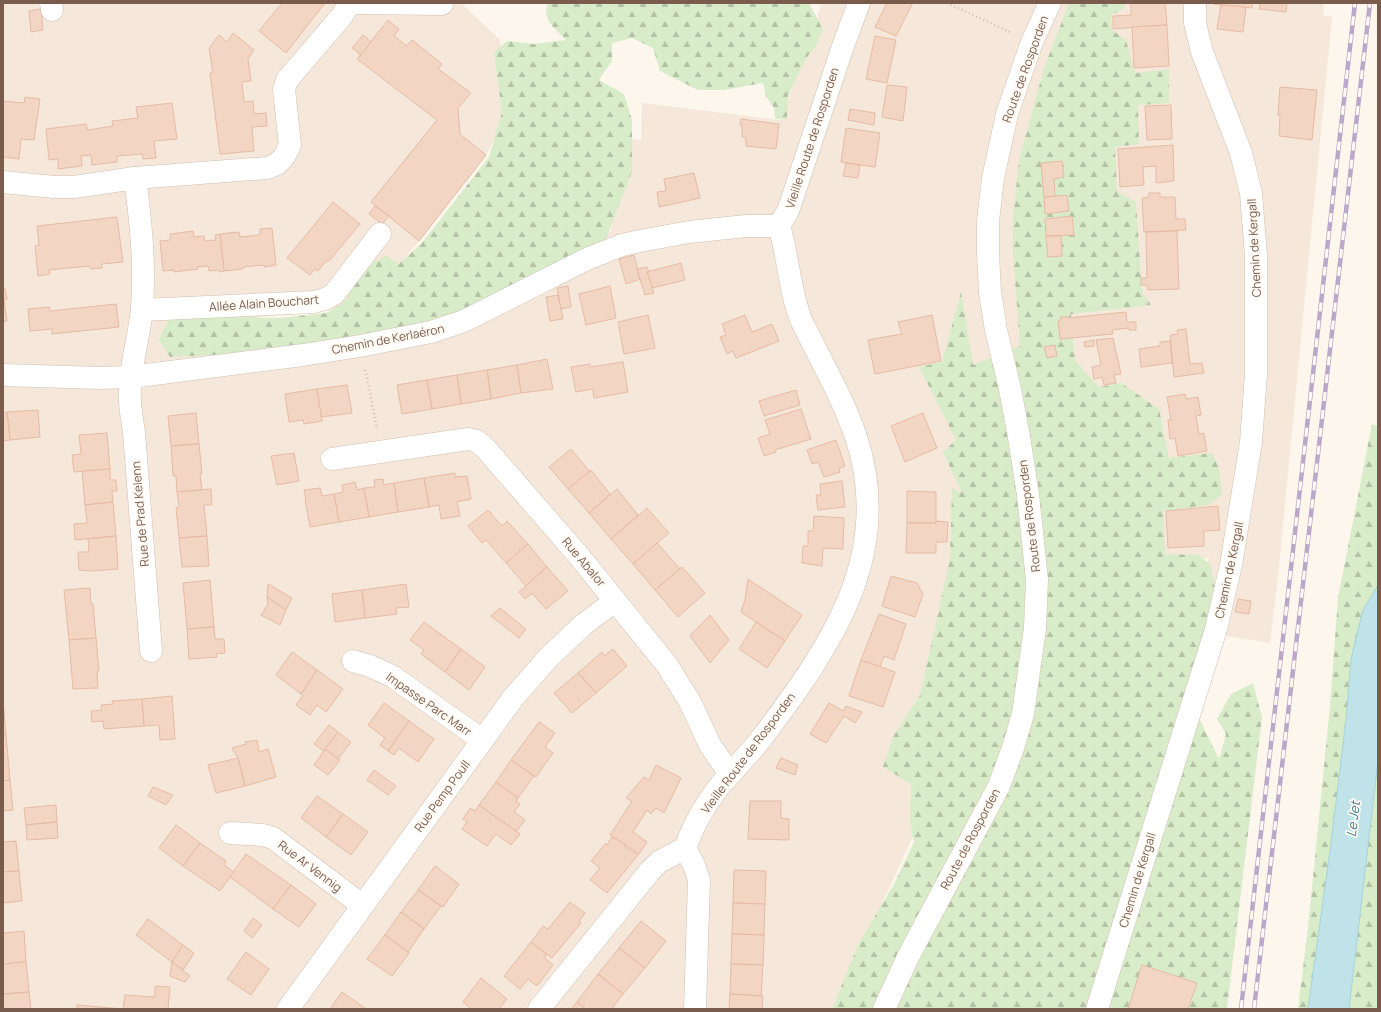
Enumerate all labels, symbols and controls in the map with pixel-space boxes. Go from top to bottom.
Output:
street label: Route de Rosporden [998,13,1052,125]
street label: Vieille Route de Rosporden [781,65,843,211]
street label: Chemin de Kergall [1243,198,1265,298]
street label: Allée Alain Bouchart [208,291,320,315]
street label: Chemin de Kerlaéron [330,320,446,358]
street label: Route de Rosporden [1014,459,1044,573]
street label: Rue de Prad Kelenn [127,461,153,567]
street label: Chemin de Kergall [1210,520,1248,620]
street label: Rue Abalor [558,534,610,591]
street label: Impasse Parc Marr [383,668,476,740]
street label: Vieille Route de Rosporden [697,689,799,817]
street label: Rue Pemp Poull [410,757,474,835]
street label: Route de Rosporden [936,785,1004,893]
water label: Le Jet [1342,798,1364,838]
street label: Chemin de Kergall [1114,830,1160,930]
street label: Rue Ar Vennig [275,836,345,896]

